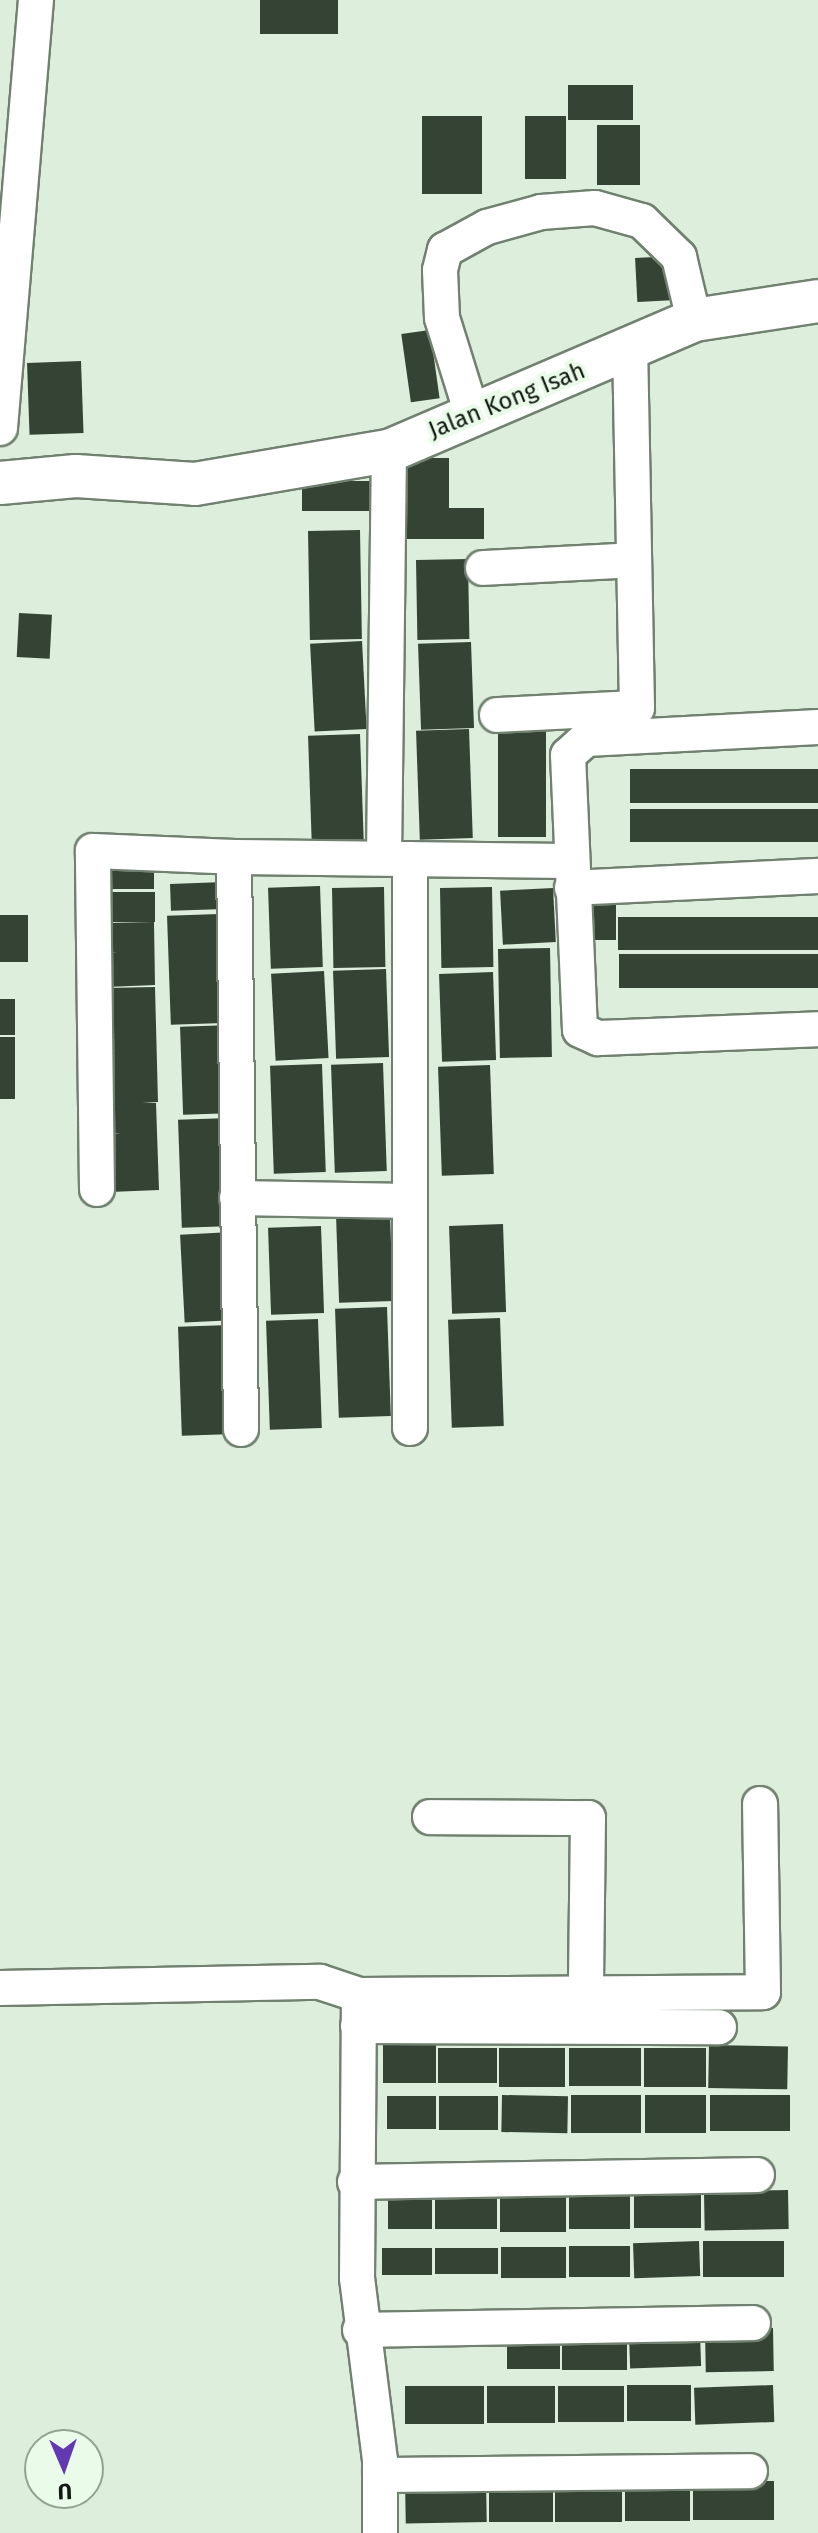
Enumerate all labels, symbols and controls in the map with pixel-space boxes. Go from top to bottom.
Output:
street label: Jalan Kong Isah [424,356,590,446]
north arrow [24,2429,104,2509]
text: U [57,2478,72,2505]

